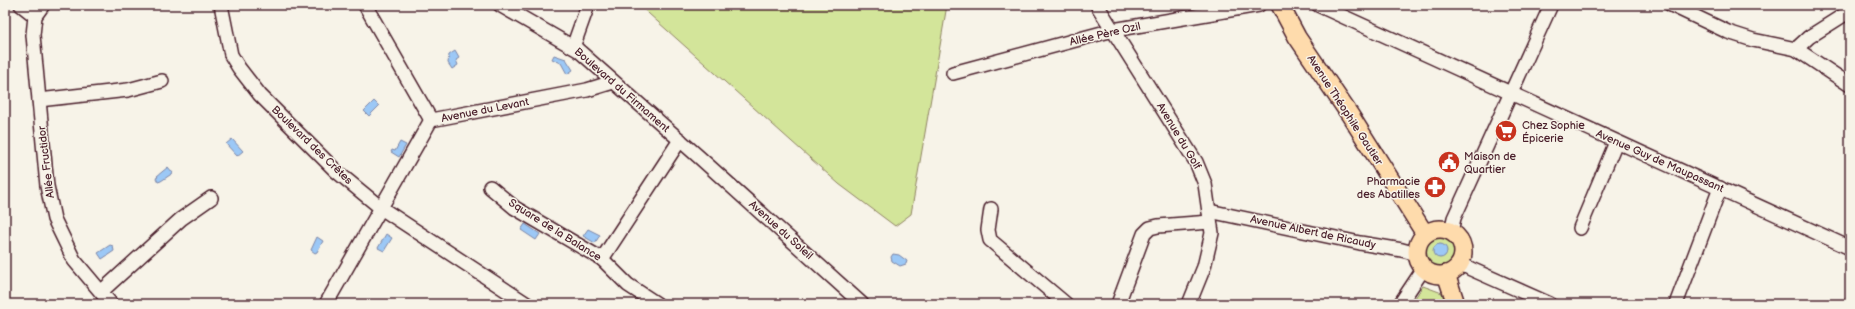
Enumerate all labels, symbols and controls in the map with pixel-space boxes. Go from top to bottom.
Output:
street label: Allée Père Ozil [1068,20,1142,48]
street label: Boulevard du Firmament [572,45,673,135]
street label: Avenue Théophile Gautier [1304,52,1386,168]
street label: Avenue du Levant [440,95,530,125]
street label: Avenue du Golf [1154,100,1204,172]
street label: Boulevard des Crêtes [269,103,356,187]
supermarket icon: Chez Sophie Épicerie [1493,118,1519,144]
place label: Chez Sophie Épicerie [1522,119,1585,145]
street label: Allée Fructidor [35,124,57,199]
street label: Avenue Guy de Maupassant [1594,127,1726,195]
public building icon: Maison de Quartier [1436,149,1462,175]
place label: Maison de Quartier [1464,150,1516,176]
pharmacy icon: Pharmacie des Abatilles [1422,174,1448,200]
place label: Pharmacie des Abatilles [1357,175,1421,201]
street label: Square de la Balance [506,196,604,264]
street label: Avenue du Soleil [746,198,816,262]
street label: Avenue Albert de Ricaudy [1249,212,1377,252]

